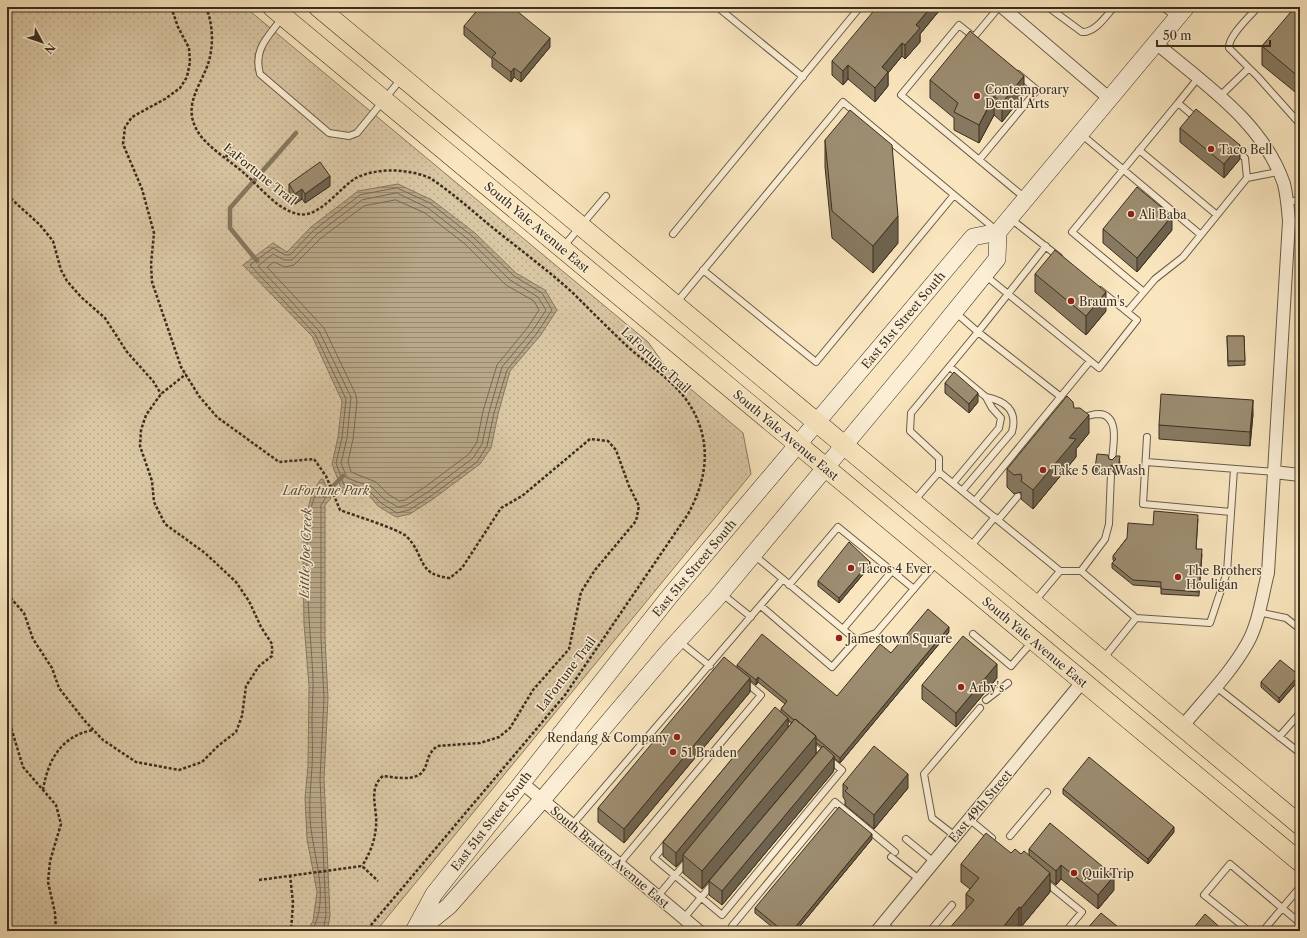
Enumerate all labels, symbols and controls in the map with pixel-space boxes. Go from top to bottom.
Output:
north arrow [22,22,62,62]
scale bar [1157,22,1270,48]
text: 50 m [1163,28,1192,43]
text: N [41,40,58,57]
place label: Contemporary Dental Arts [985,82,1069,111]
marker: Contemporary Dental Arts [972,91,982,101]
street label: LaFortune Trail [221,140,300,208]
place label: Taco Bell [1219,142,1273,157]
marker: Taco Bell [1206,144,1216,154]
street label: South Yale Avenue East [481,179,593,276]
place label: Ali Baba [1138,207,1187,222]
marker: Ali Baba [1126,209,1136,219]
street label: East 51st Street South [858,268,948,372]
place label: Braum's [1079,294,1125,309]
marker: Braum's [1066,296,1076,306]
street label: LaFortune Trail [618,324,694,396]
street label: South Yale Avenue East [730,387,842,484]
place label: Take 5 Car Wash [1051,463,1146,478]
marker: Take 5 Car Wash [1038,465,1048,475]
park label: LaFortune Park [282,483,370,498]
water label: Little Joe Creek [295,507,315,600]
street label: East 51st Street South [649,516,739,620]
place label: Tacos 4 Ever [859,561,932,576]
marker: Tacos 4 Ever [846,563,856,573]
place label: The Brothers Houligan [1186,563,1262,592]
marker: The Brothers Houligan [1173,572,1183,582]
street label: South Yale Avenue East [979,594,1091,691]
place label: Jamestown Square [845,631,952,646]
street label: LaFortune Trail [533,633,599,714]
marker: Jamestown Square [834,633,844,643]
place label: Arby's [968,680,1004,695]
marker: Arby's [956,682,966,692]
place label: Rendang & Company [547,730,669,745]
marker: Rendang & Company [672,732,682,742]
place label: 51 Braden [681,745,737,760]
marker: 51 Braden [668,747,678,757]
street label: East 49th Street [945,766,1015,845]
street label: East 51st Street South [447,768,535,874]
street label: South Braden Avenue East [547,803,673,912]
place label: QuikTrip [1082,866,1134,881]
marker: QuikTrip [1069,868,1079,878]

